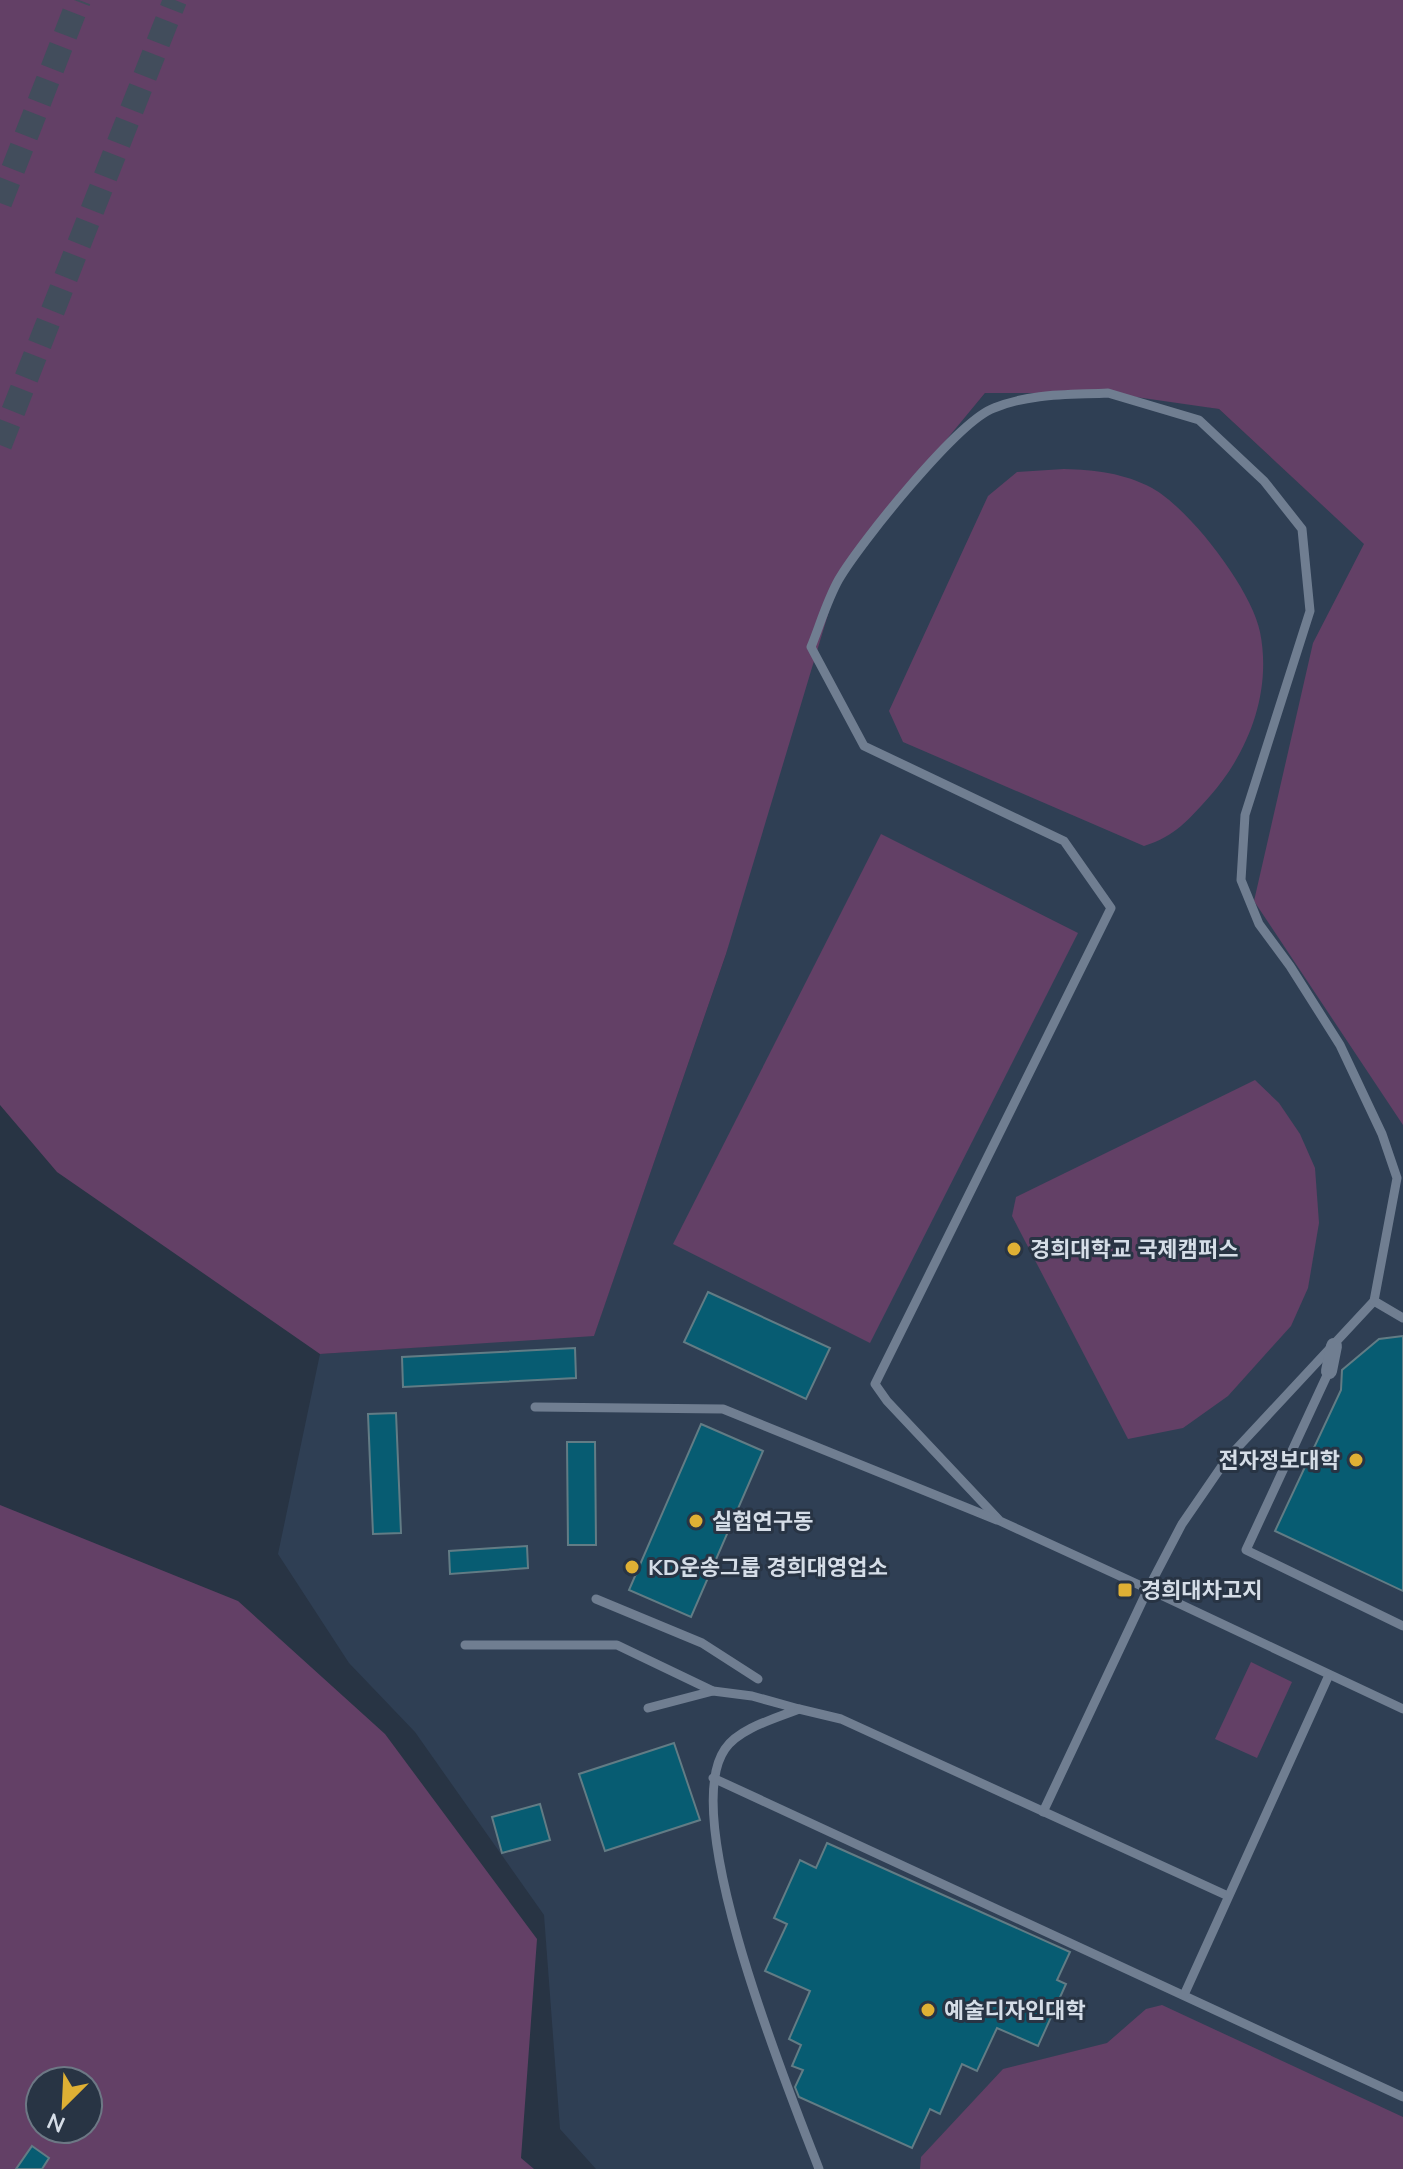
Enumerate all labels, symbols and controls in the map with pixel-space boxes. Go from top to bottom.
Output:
place label: 경희대학교 국제캠퍼스 [1030,1235,1238,1263]
marker: 경희대학교 국제캠퍼스 [1005,1240,1023,1258]
place label: 전자정보대학 [1219,1446,1340,1474]
marker: 전자정보대학 [1347,1451,1365,1469]
place label: 실험연구동 [712,1507,813,1535]
marker: 실험연구동 [687,1512,705,1530]
place label: KD운송그룹 경희대영업소 [648,1553,888,1581]
marker: KD운송그룹 경희대영업소 [623,1558,641,1576]
place label: 경희대차고지 [1141,1576,1262,1604]
marker: 경희대차고지 [1116,1581,1134,1599]
place label: 예술디자인대학 [944,1996,1086,2024]
marker: 예술디자인대학 [919,2001,937,2019]
north arrow [24,2065,104,2145]
text: N [43,2107,69,2139]

